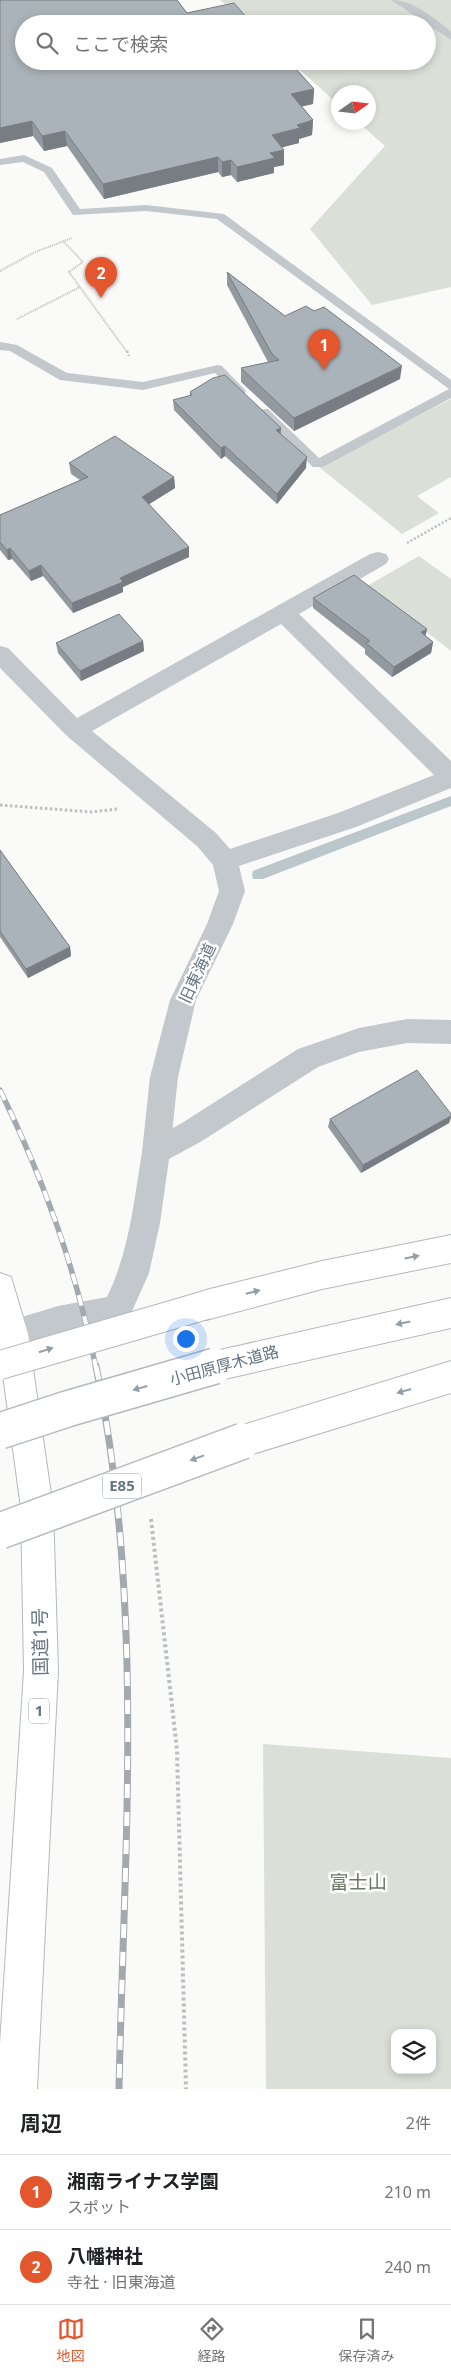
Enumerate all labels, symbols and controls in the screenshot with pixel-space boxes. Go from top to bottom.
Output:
search box [15,15,436,70]
icon: search [33,29,61,57]
text: ここで検索 [73,31,168,57]
north arrow [331,85,376,130]
pin: 2 [85,257,117,298]
pin: 1 [308,329,340,370]
street label: 旧東海道 [174,939,220,1007]
one-way arrow [404,1253,419,1261]
one-way arrow [246,1288,261,1296]
one-way arrow [395,1320,411,1328]
your location [173,1326,199,1352]
street label: 小田原厚木道路 [167,1340,281,1390]
one-way arrow [39,1346,54,1354]
one-way arrow [132,1384,147,1392]
one-way arrow [397,1387,412,1395]
one-way arrow [190,1455,205,1462]
road number: E85 [103,1474,141,1498]
street label: 国道1号 [26,1608,54,1676]
road number: 1 [29,1698,49,1724]
park label: 富士山 [329,1869,387,1895]
map controls [391,2029,436,2074]
button: layers [391,2029,436,2074]
text: 周辺 [20,2109,62,2137]
text: 2件 [406,2112,431,2134]
text: 湘南ライナス学園 [67,2168,219,2194]
text: 1 [31,2181,41,2203]
text: 210 m [384,2181,431,2203]
text: スポット [67,2196,131,2218]
text: 八幡神社 [67,2243,143,2269]
text: 2 [31,2256,41,2278]
text: 240 m [384,2256,431,2278]
text: 寺社 · 旧東海道 [67,2271,176,2293]
tab: 地図 [57,2315,85,2365]
tab: 経路 [198,2315,226,2365]
tab: 保存済み [339,2315,395,2365]

